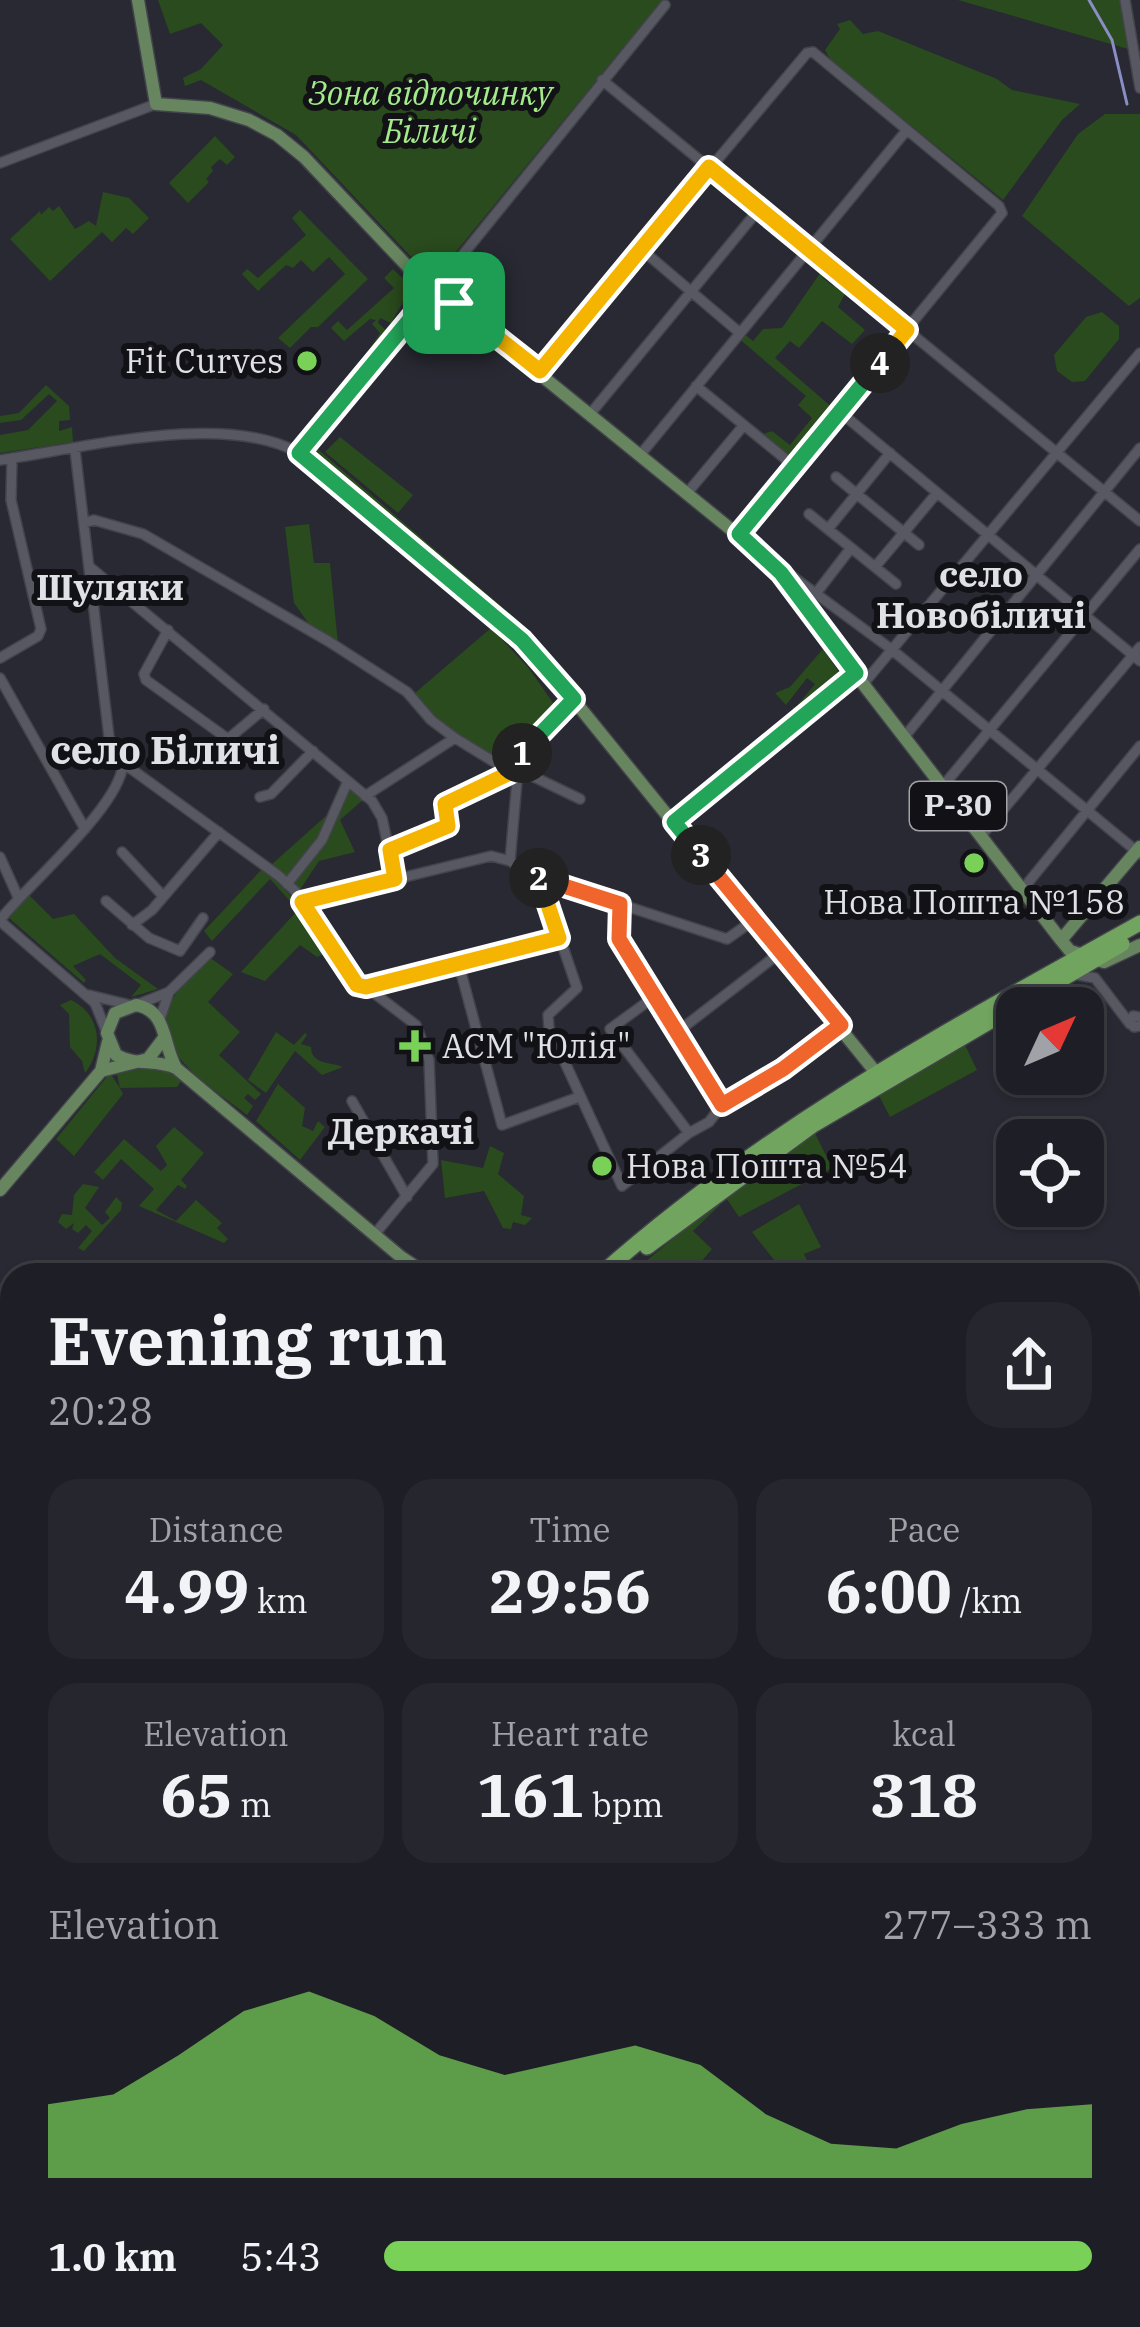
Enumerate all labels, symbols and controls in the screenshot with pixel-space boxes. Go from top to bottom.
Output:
park label: Зона відпочинку Біличі [308,71,555,152]
pin [403,252,505,354]
icon: arrive [421,270,487,336]
pin: 4 [850,333,910,393]
place label: Fit Curves [125,339,283,382]
text: 4 [870,341,890,384]
marker: Fit Curves [294,348,320,374]
district label: село Новобіличі [876,550,1086,638]
district label: Шуляки [36,563,184,610]
pin: 1 [492,723,552,783]
district label: село Біличі [50,724,280,775]
text: 1 [512,731,532,774]
road number: Р-30 [910,782,1006,830]
pin: 3 [671,825,731,885]
text: 3 [691,833,711,876]
pin: 2 [509,848,569,908]
marker: Нова Пошта №158 [961,850,987,876]
text: 2 [529,856,549,899]
place label: Нова Пошта №158 [823,880,1125,923]
north arrow [996,987,1104,1095]
map controls [996,987,1104,1227]
place label: АСМ "Юлія" [442,1024,631,1067]
marker: АСМ "Юлія" [399,1030,431,1062]
district label: Деркачі [328,1107,474,1154]
button: locate [996,1119,1104,1227]
place label: Нова Пошта №54 [626,1144,908,1187]
marker: Нова Пошта №54 [589,1153,615,1179]
text: Evening run [48,1297,447,1383]
button: share [966,1302,1092,1428]
text: 20:28 [48,1385,153,1436]
text: Distance [149,1508,283,1551]
text: Time [529,1508,611,1551]
text: Pace [888,1508,960,1551]
text: 4.99 [124,1551,249,1630]
text: 29:56 [489,1551,651,1630]
text: 6:00 [826,1551,952,1630]
text: km [249,1579,308,1622]
text: /km [952,1579,1022,1622]
text: Elevation [143,1712,289,1755]
text: Heart rate [491,1712,649,1755]
text: kcal [892,1712,956,1755]
text: 65 [160,1755,232,1834]
text: 161 [476,1755,584,1834]
text: 318 [870,1755,978,1834]
text: m [232,1783,272,1826]
text: bpm [584,1783,664,1826]
text: Elevation [48,1899,220,1950]
text: 277–333 m [882,1899,1092,1950]
text: 1.0 km [48,2231,177,2282]
text: 5:43 [240,2231,321,2282]

